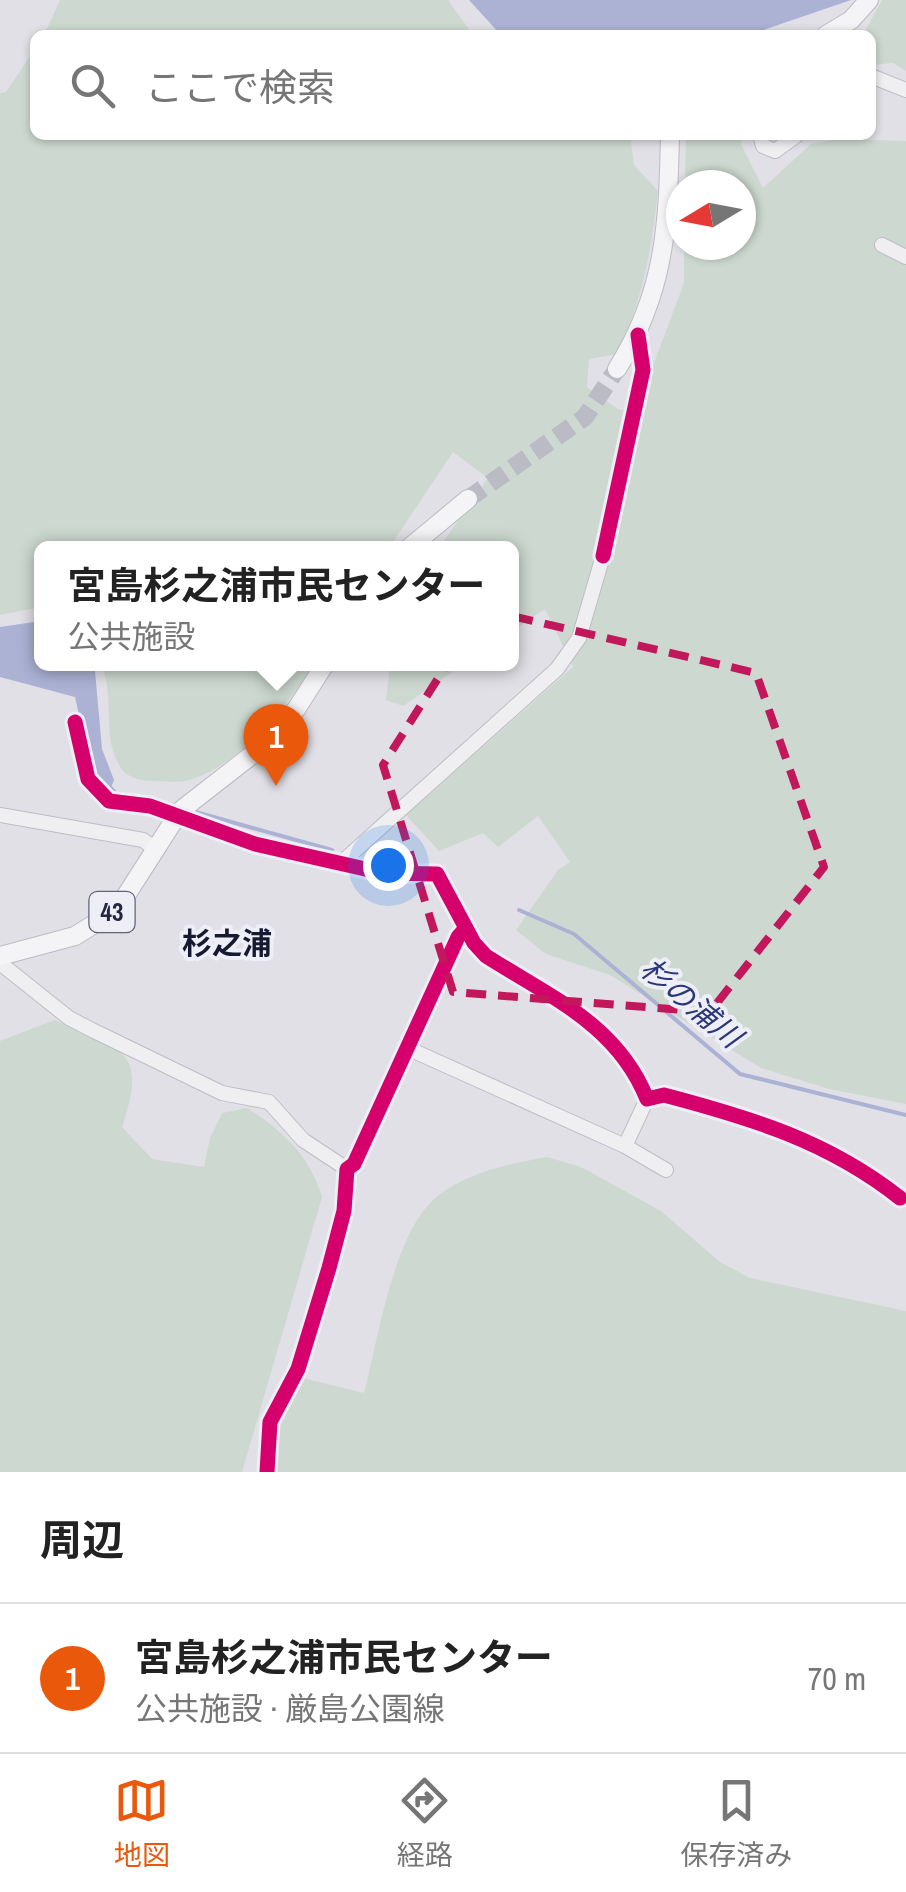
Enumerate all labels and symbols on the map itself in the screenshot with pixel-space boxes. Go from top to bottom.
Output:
north arrow [666,170,756,260]
pin: 1 [244,704,308,786]
your location [363,840,414,891]
road number: 43 [90,892,134,932]
district label: 杉之浦 [182,923,272,963]
water label: 杉の浦川 [633,948,753,1058]

